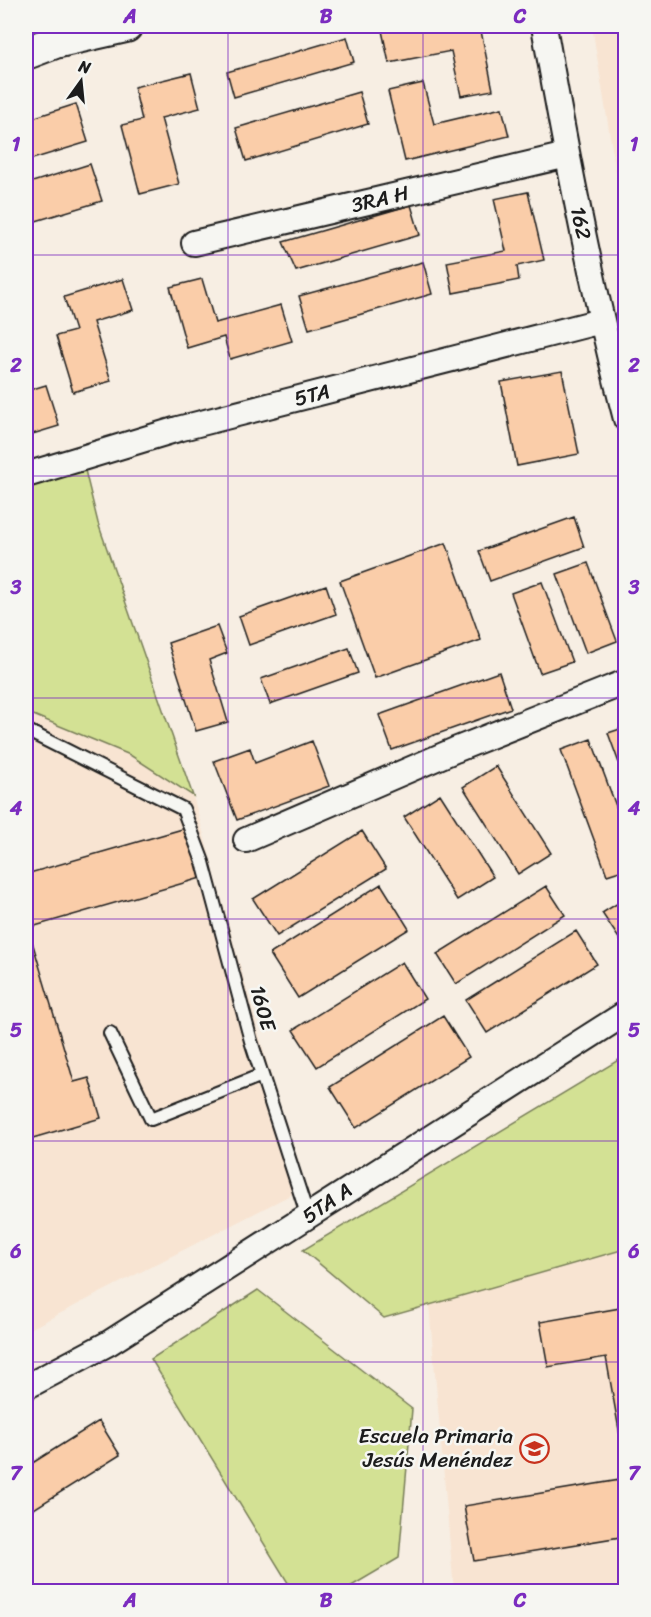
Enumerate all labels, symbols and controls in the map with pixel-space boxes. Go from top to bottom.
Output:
text: A [122,0,137,34]
text: B [320,0,333,34]
text: C [513,0,527,34]
north arrow [51,51,111,111]
text: N [75,51,95,83]
text: 1 [12,127,21,162]
text: 1 [630,127,639,162]
street label: 3RA H [347,174,413,224]
street label: 162 [559,203,603,243]
text: 2 [9,348,22,383]
text: 2 [627,348,640,383]
street label: 5TA [290,372,334,418]
text: 3 [10,570,22,605]
text: 3 [628,570,640,605]
text: 4 [9,791,23,826]
text: 4 [627,791,641,826]
street label: 160E [239,981,288,1036]
text: 5 [10,1013,22,1048]
text: 5 [628,1013,640,1048]
street label: 5TA A [294,1172,360,1234]
text: 6 [9,1234,22,1269]
text: 6 [627,1234,640,1269]
place label: Escuela Primaria Jesús Menéndez [358,1417,513,1479]
school or university icon: Escuela Primaria Jesús Menéndez [518,1432,550,1464]
text: 7 [10,1456,23,1491]
text: 7 [628,1456,641,1491]
text: A [122,1583,137,1617]
text: B [320,1583,333,1617]
text: C [513,1583,527,1617]

